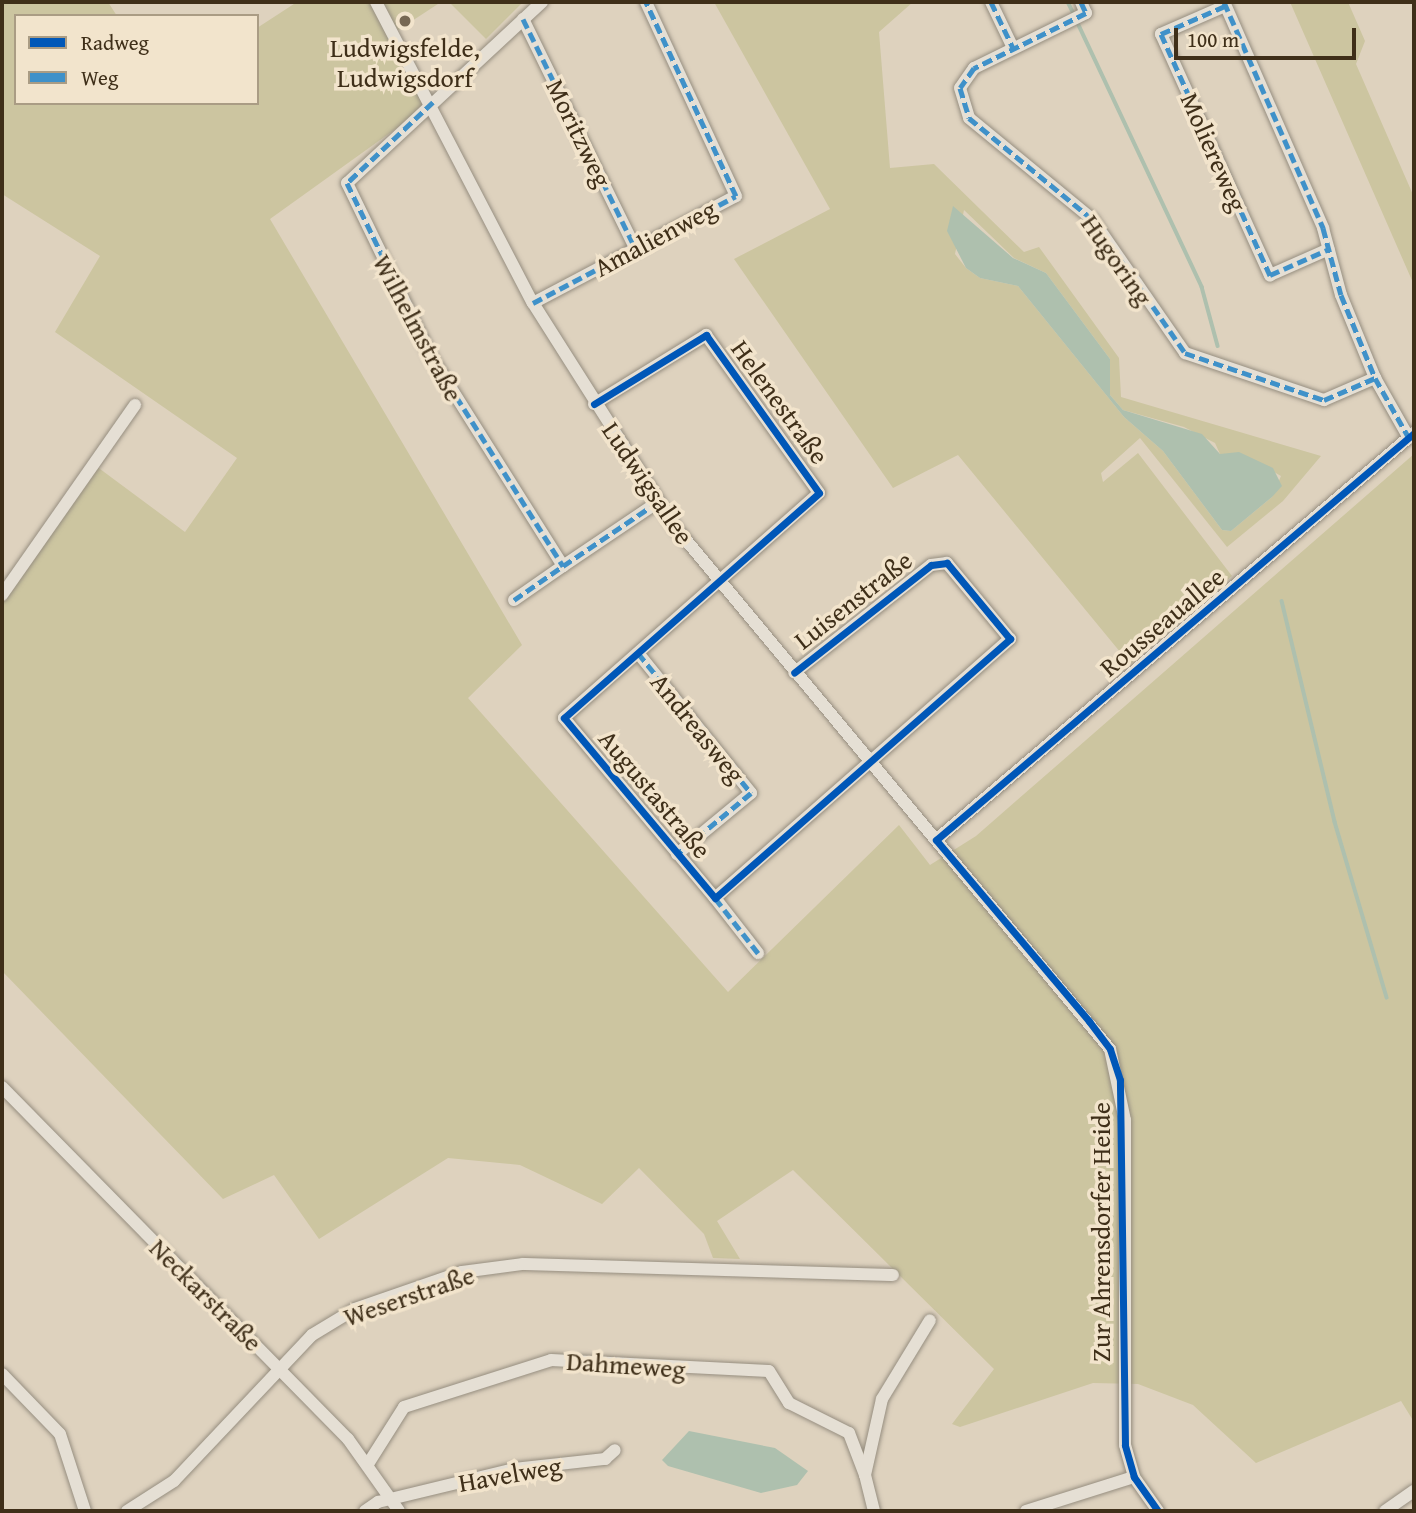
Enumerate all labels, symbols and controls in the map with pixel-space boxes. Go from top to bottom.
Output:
marker: Ludwigsfelde, Ludwigsdorf [397,13,413,29]
legend [14,14,259,105]
scale bar [1178,14,1360,58]
text: 100 m [1187,24,1239,55]
text: Radweg [81,27,149,58]
place label: Ludwigsfelde, Ludwigsdorf [330,32,480,94]
text: Weg [81,62,118,93]
street label: Moritzweg [540,74,618,192]
street label: Moliereweg [1174,88,1254,216]
street label: Amalienweg [589,193,721,283]
street label: Hugoring [1075,209,1159,311]
street label: Wilhelmstraße [366,249,470,407]
street label: Helenestraße [725,334,835,470]
street label: Ludwigsallee [596,416,700,550]
street label: Luisenstraße [788,544,918,656]
street label: Rousseauallee [1093,561,1231,683]
street label: Andreasweg [644,667,752,789]
street label: Augustastraße [592,723,718,865]
street label: Zur Ahrensdorfer Heide [1085,1102,1117,1362]
street label: Neckarstraße [143,1232,269,1358]
street label: Weserstraße [340,1259,478,1333]
street label: Dahmeweg [565,1345,687,1385]
street label: Havelweg [456,1450,564,1498]

